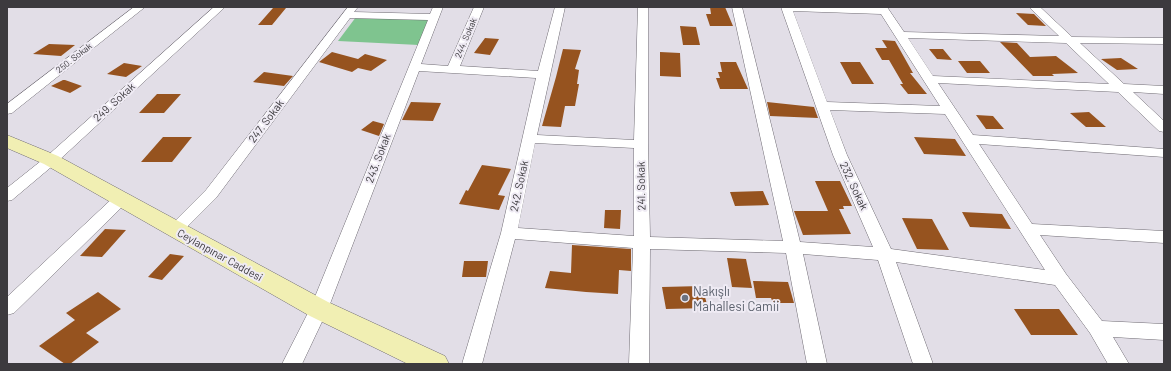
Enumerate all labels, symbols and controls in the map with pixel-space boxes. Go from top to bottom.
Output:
street label: 244. Sokak [452,16,479,60]
street label: 250. Sokak [54,40,94,75]
street label: 249. Sokak [90,79,138,124]
street label: 247. Sokak [245,96,286,145]
street label: 243. Sokak [362,131,393,184]
street label: 242. Sokak [507,159,530,213]
street label: 232. Sokak [838,160,871,212]
street label: 241. Sokak [634,161,647,211]
street label: Ceylanpınar Caddesi [175,226,265,284]
place label: Nakışlı Mahallesi Camii [693,283,779,314]
marker: Nakışlı Mahallesi Camii [680,293,690,303]

